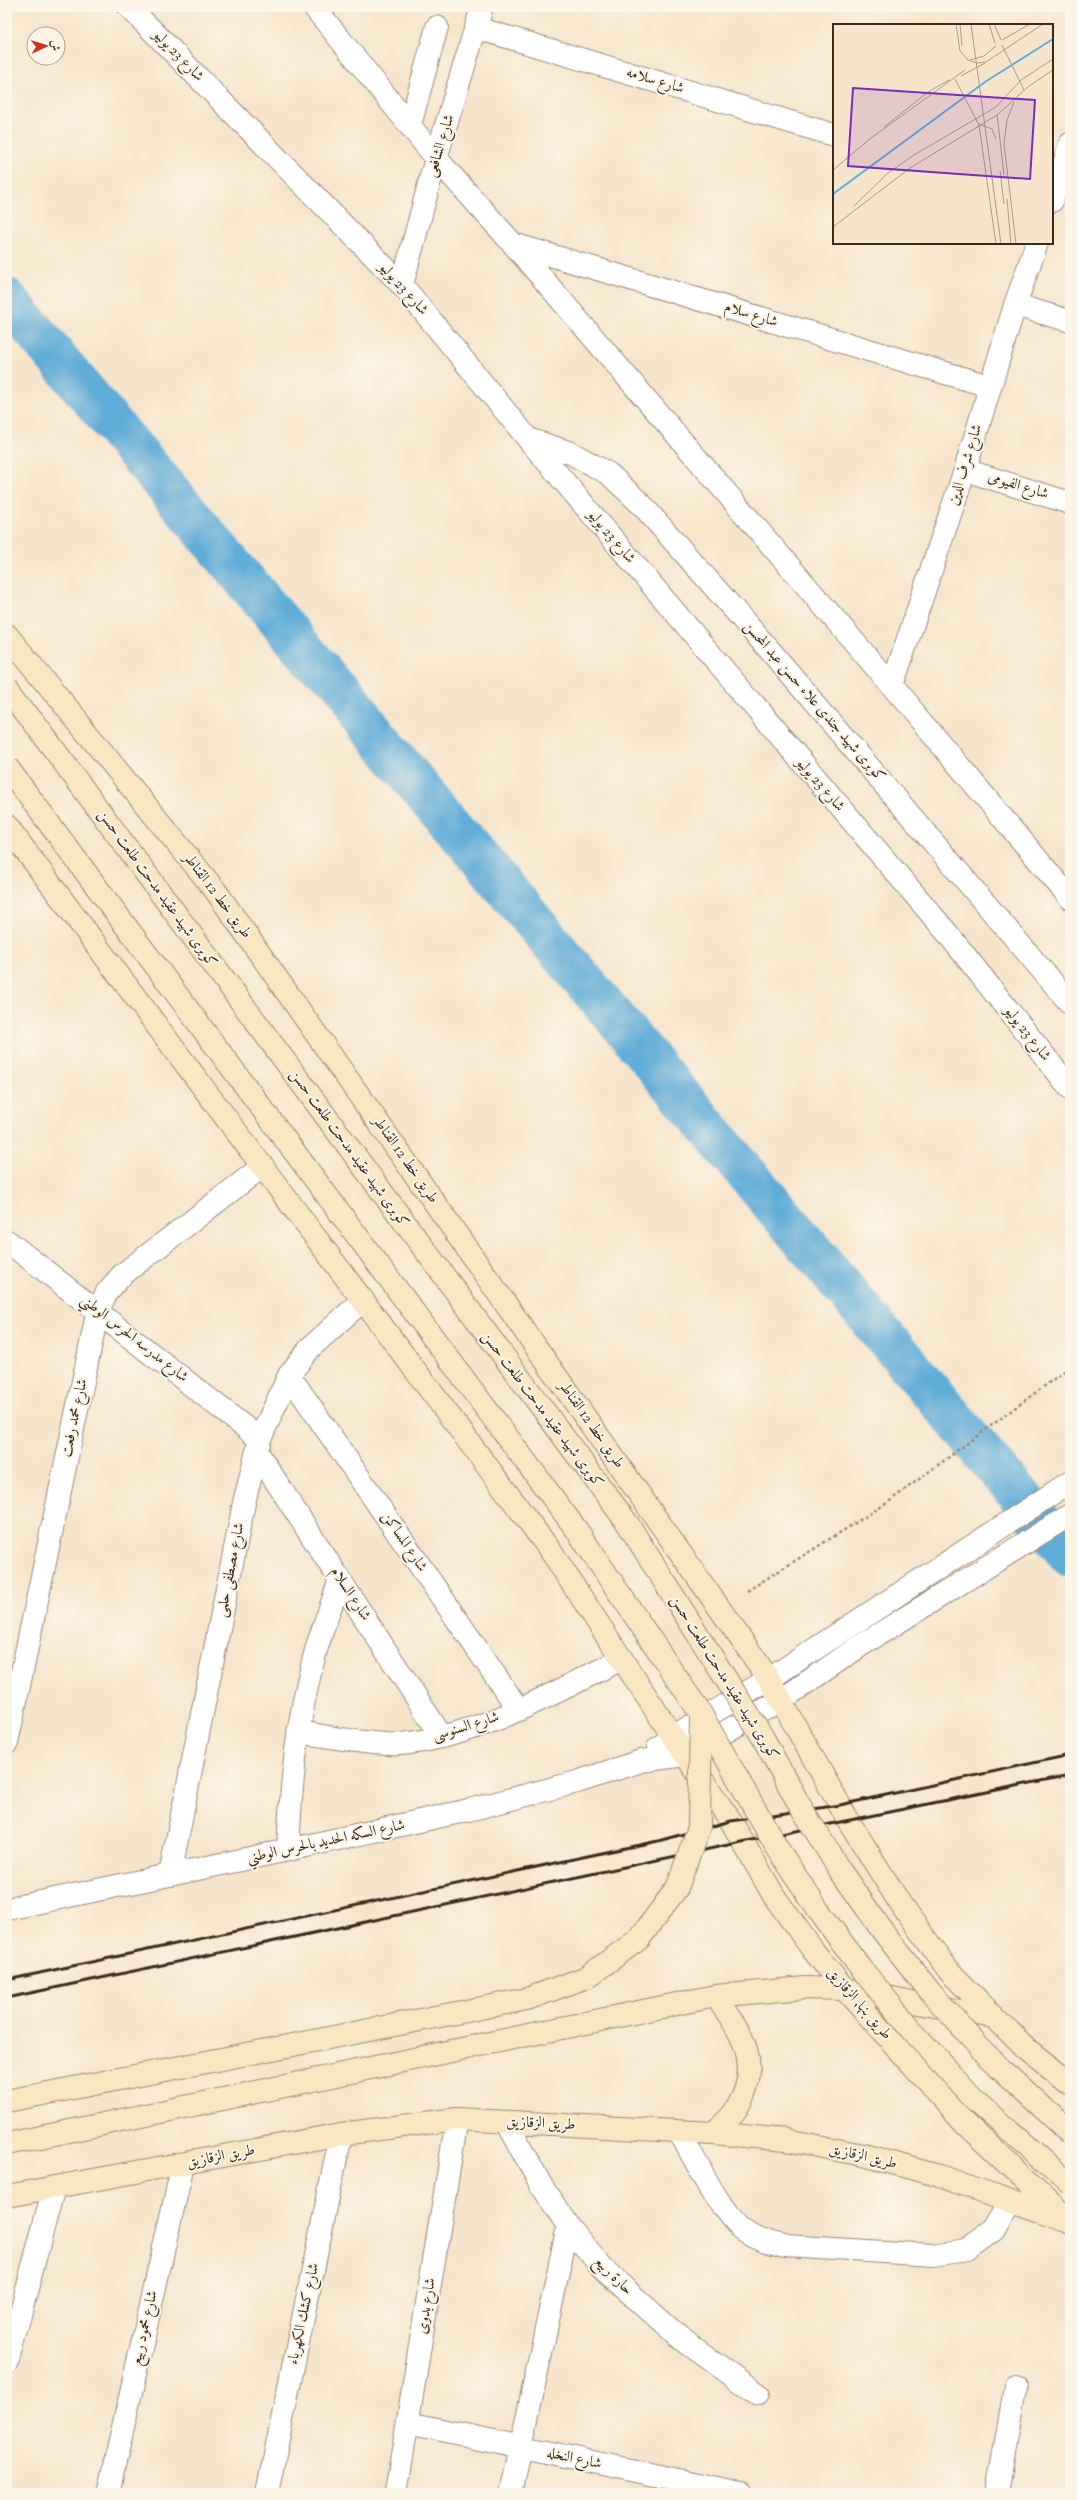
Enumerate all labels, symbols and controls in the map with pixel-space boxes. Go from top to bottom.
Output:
street label: شارع 23 يوليو [146,24,208,87]
inset map [833,24,1053,244]
north arrow [26,26,66,66]
text: ش [47,39,63,51]
street label: شارع سلامه [623,62,687,101]
street label: شارع الشافعى [421,112,461,180]
street label: شارع 23 يوليو [371,256,433,321]
street label: شارع سلام [721,297,780,334]
street label: شارع شرف الدين [944,422,989,508]
street label: شارع الفيومى [985,467,1051,506]
street label: شارع 23 يوليو [580,504,640,569]
street label: كوبرى شهيد جندى علاء حسن عبد المحسن [738,617,890,787]
street label: شارع 23 يوليو [789,752,849,817]
street label: كوبرى شهيد عقيد مدحت طلعت حسن [92,806,222,972]
street label: طريق خط 12 القناطر [177,847,256,943]
street label: شارع 23 يوليو [997,1000,1055,1067]
street label: كوبرى شهيد عقيد مدحت طلعت حسن [284,1066,414,1232]
street label: طريق خط 12 القناطر [366,1110,443,1208]
street label: شارع مدرسه الحرس الوطني [74,1290,192,1389]
street label: كوبرى شهيد عقيد مدحت طلعت حسن [476,1327,608,1493]
street label: طريق خط 12 القناطر [552,1375,629,1473]
street label: شارع محمد رفعت [56,1377,95,1459]
street label: شارع المساكن [375,1508,432,1577]
street label: شارع مصطفى حلمى [212,1521,251,1619]
street label: شارع السلام [324,1563,375,1626]
street label: كوبرى شهيد عقيد مدحت طلعت حسن [665,1591,783,1765]
street label: شارع السنوسى [430,1707,502,1748]
street label: شارع السكه الحديد بالحرس الوطني [245,1815,407,1871]
street label: طريق بنها, الزقازيق [822,1963,896,2045]
street label: طريق الزقازيق [506,2112,576,2136]
street label: طريق الزقازيق [827,2139,899,2175]
street label: طريق الزقازيق [185,2140,257,2174]
street label: حارة ربيع [587,2252,637,2302]
street label: شارع كشك الكهرباء [283,2261,326,2367]
street label: شارع بدوى [412,2276,443,2336]
street label: شارع محمود ربيع [126,2289,166,2368]
street label: شارع النخله [544,2443,603,2476]

